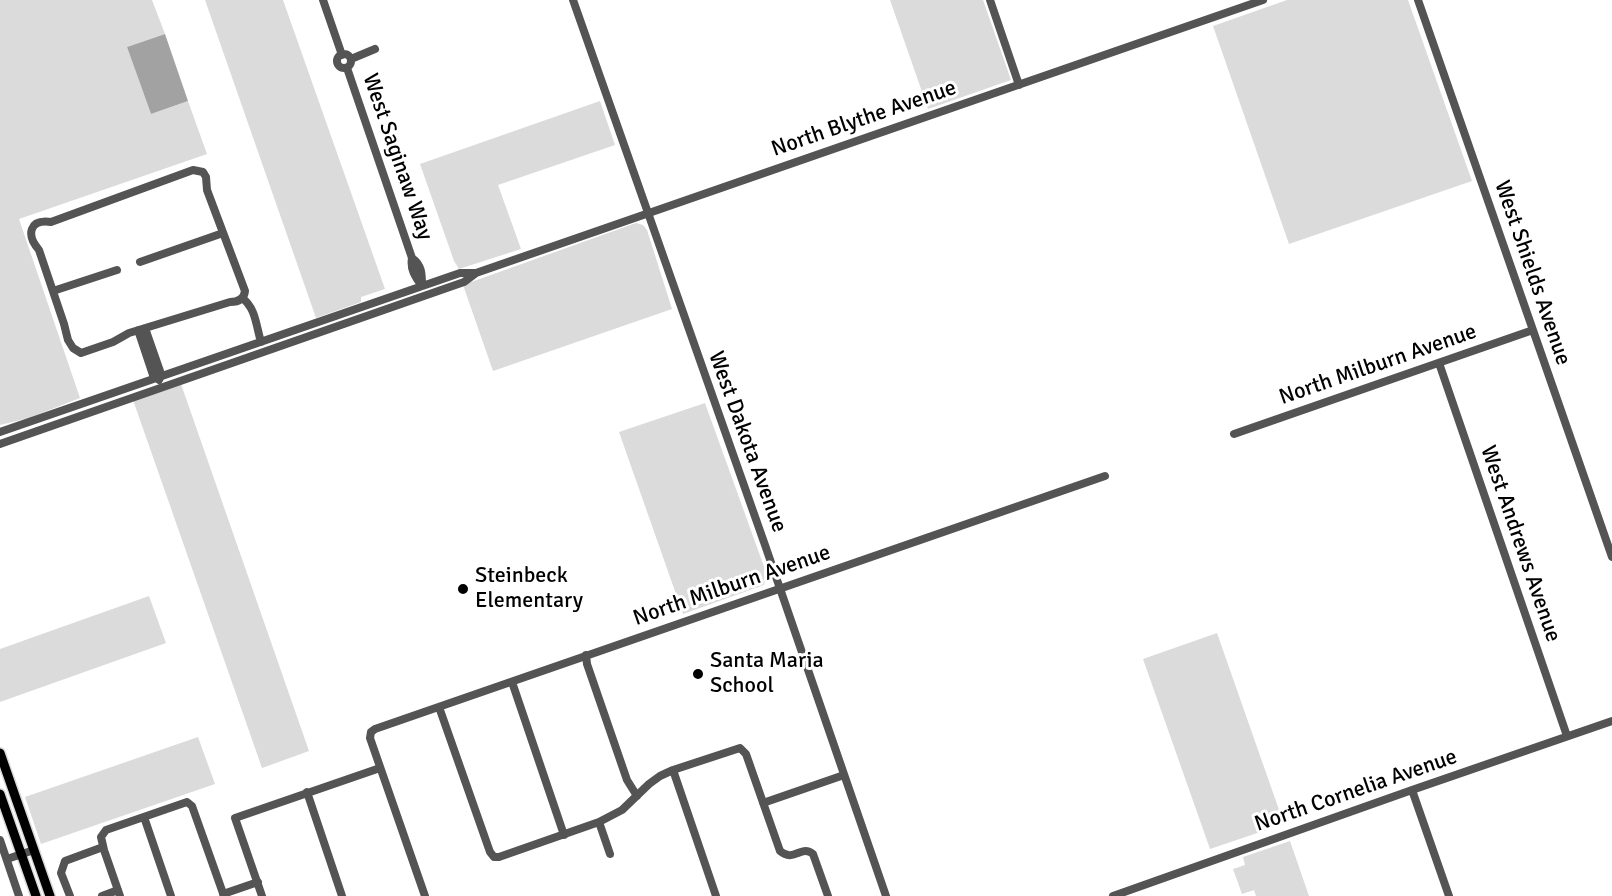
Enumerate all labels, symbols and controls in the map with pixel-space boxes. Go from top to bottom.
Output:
street label: West Saginaw Way [356,70,438,244]
street label: North Blythe Avenue [768,75,960,163]
street label: West Shields Avenue [1488,177,1576,369]
street label: North Milburn Avenue [1276,319,1480,411]
street label: West Dakota Avenue [702,348,792,536]
street label: West Andrews Avenue [1474,442,1566,646]
street label: North Milburn Avenue [630,540,834,632]
place label: Steinbeck Elementary [475,563,583,614]
marker: Steinbeck Elementary [456,582,470,596]
place label: Santa Maria School [710,648,824,700]
marker: Santa Maria School [691,667,705,681]
street label: North Cornelia Avenue [1251,744,1461,838]

